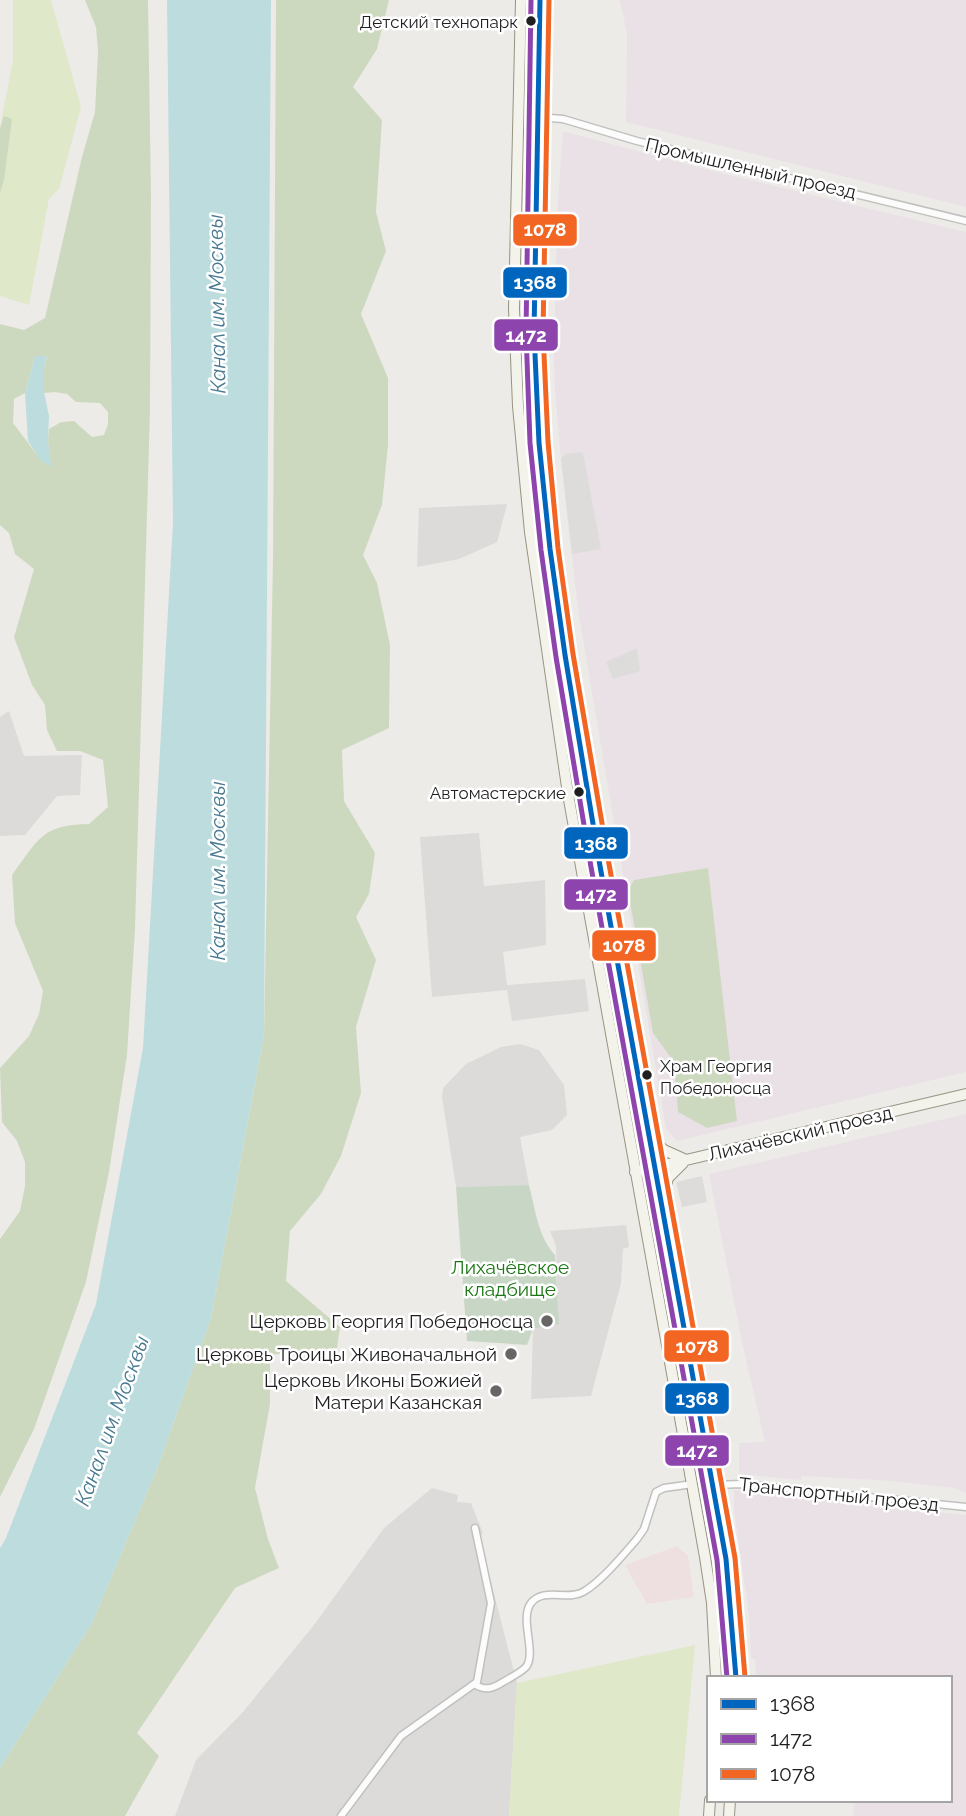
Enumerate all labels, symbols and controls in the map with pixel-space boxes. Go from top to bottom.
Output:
place label: Детский технопарк [360,12,518,32]
marker: Детский технопарк [524,14,538,28]
street label: Промышленный проезд [643,133,859,203]
line badge: 1078 [512,213,578,247]
water label: Канал им. Москвы [202,214,231,394]
text: 1078 [523,218,567,240]
line badge: 1368 [502,266,568,299]
text: 1368 [514,271,557,293]
line badge: 1472 [493,318,559,352]
text: 1472 [505,324,547,346]
water label: Канал им. Москвы [205,781,230,961]
place label: Автомастерские [430,783,566,803]
marker: Автомастерские [572,785,586,799]
line badge: 1368 [563,826,629,860]
text: 1368 [575,832,618,854]
line badge: 1472 [563,878,629,911]
text: 1472 [575,883,617,905]
line badge: 1078 [591,929,657,962]
text: 1078 [602,934,646,956]
place label: Храм Георгия Победоносца [660,1056,772,1098]
marker: Храм Георгия Победоносца [640,1068,654,1082]
street label: Лихачёвский проезд [706,1101,894,1165]
park label: Лихачёвское кладбище [451,1256,569,1300]
place label: Церковь Георгия Победоносца [250,1310,533,1332]
marker: Церковь Георгия Победоносца [539,1313,555,1329]
line badge: 1078 [663,1329,730,1363]
water label: Канал им. Москвы [69,1332,154,1509]
text: 1078 [675,1335,719,1357]
place label: Церковь Троицы Живоначальной [196,1343,497,1365]
marker: Церковь Троицы Живоначальной [503,1346,519,1362]
place label: Церковь Иконы Божией Матери Казанская [264,1369,482,1413]
line badge: 1368 [664,1382,730,1415]
marker: Церковь Иконы Божией Матери Казанская [488,1383,504,1399]
text: 1368 [676,1387,719,1409]
line badge: 1472 [664,1434,730,1467]
text: 1472 [676,1439,718,1461]
street label: Транспортный проезд [738,1473,940,1515]
legend [707,1676,952,1802]
text: 1368 [770,1691,815,1716]
text: 1472 [770,1726,813,1751]
text: 1078 [770,1761,815,1786]

